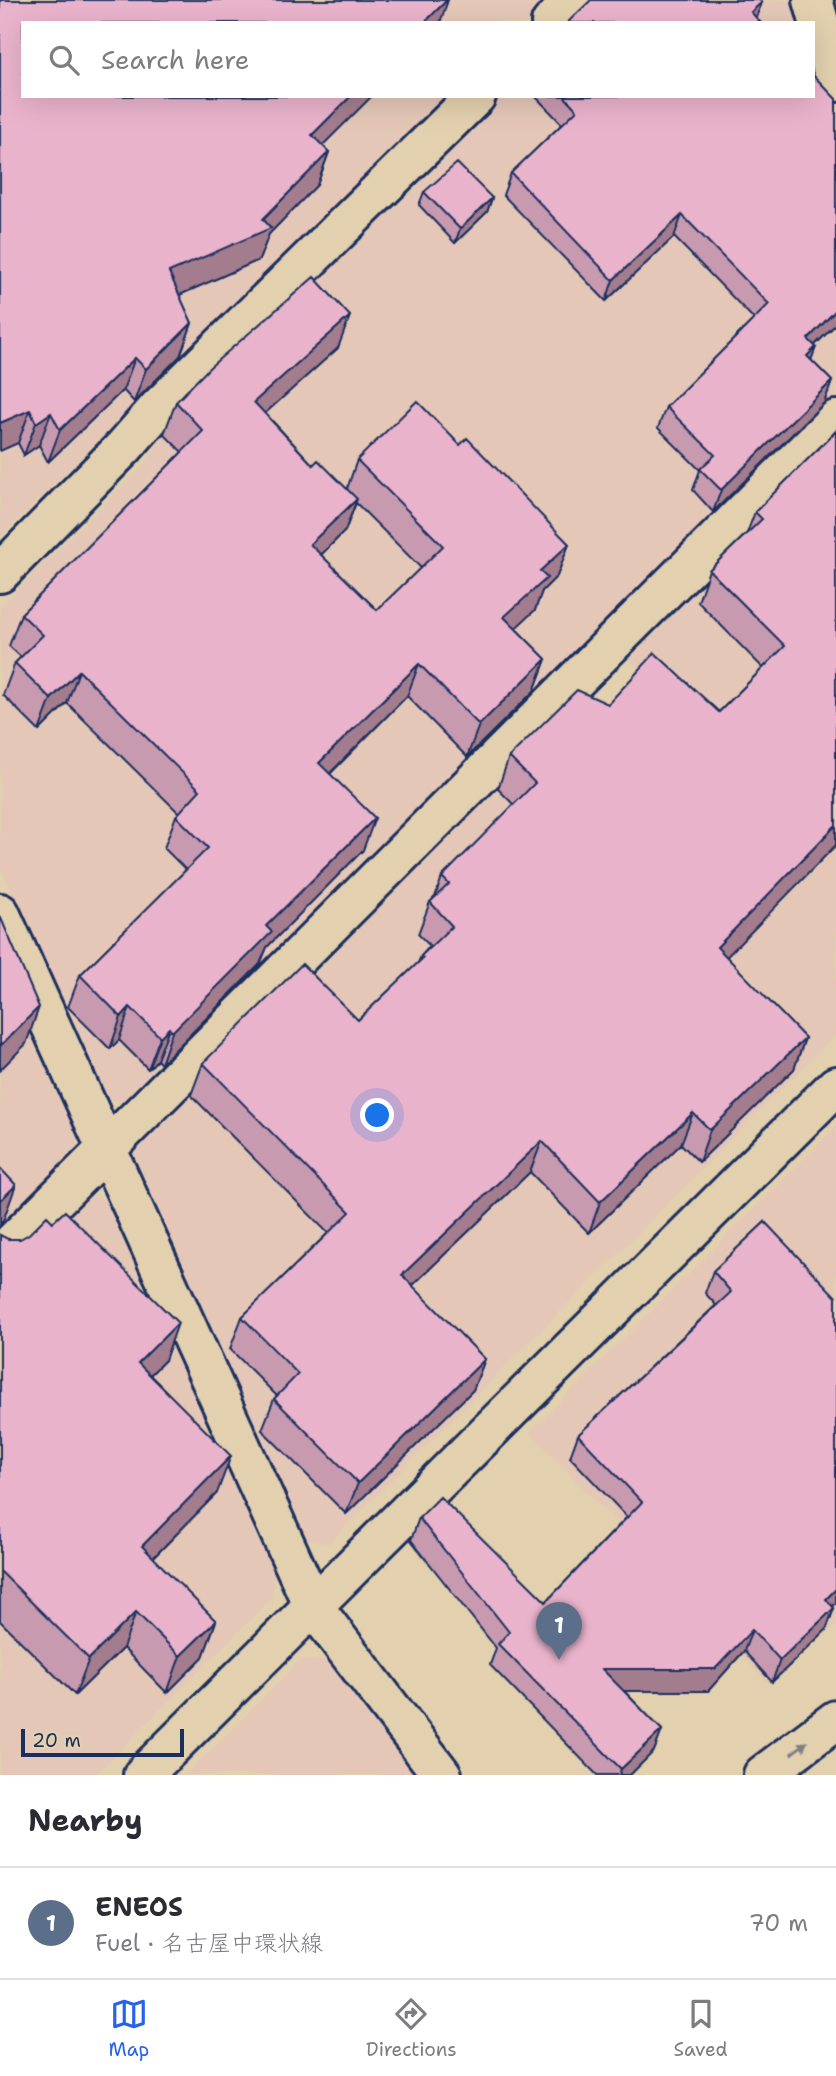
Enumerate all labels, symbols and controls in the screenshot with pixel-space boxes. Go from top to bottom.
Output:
search box [21,21,815,98]
icon: search [45,41,83,79]
text: Search here [101,42,250,77]
your location [360,1098,394,1132]
pin: 1 [536,1602,582,1660]
scale bar [21,1726,184,1758]
text: 20 m [32,1728,81,1753]
one-way arrow [790,1740,808,1755]
text: Nearby [28,1800,143,1841]
text: ENEOS [95,1889,183,1924]
text: 1 [46,1908,56,1938]
text: 70 m [749,1908,808,1938]
text: Fuel · 名古屋中環状線 [95,1928,323,1958]
tab: Map [108,1995,149,2062]
tab: Directions [366,1995,457,2062]
tab: Saved [674,1995,728,2062]

